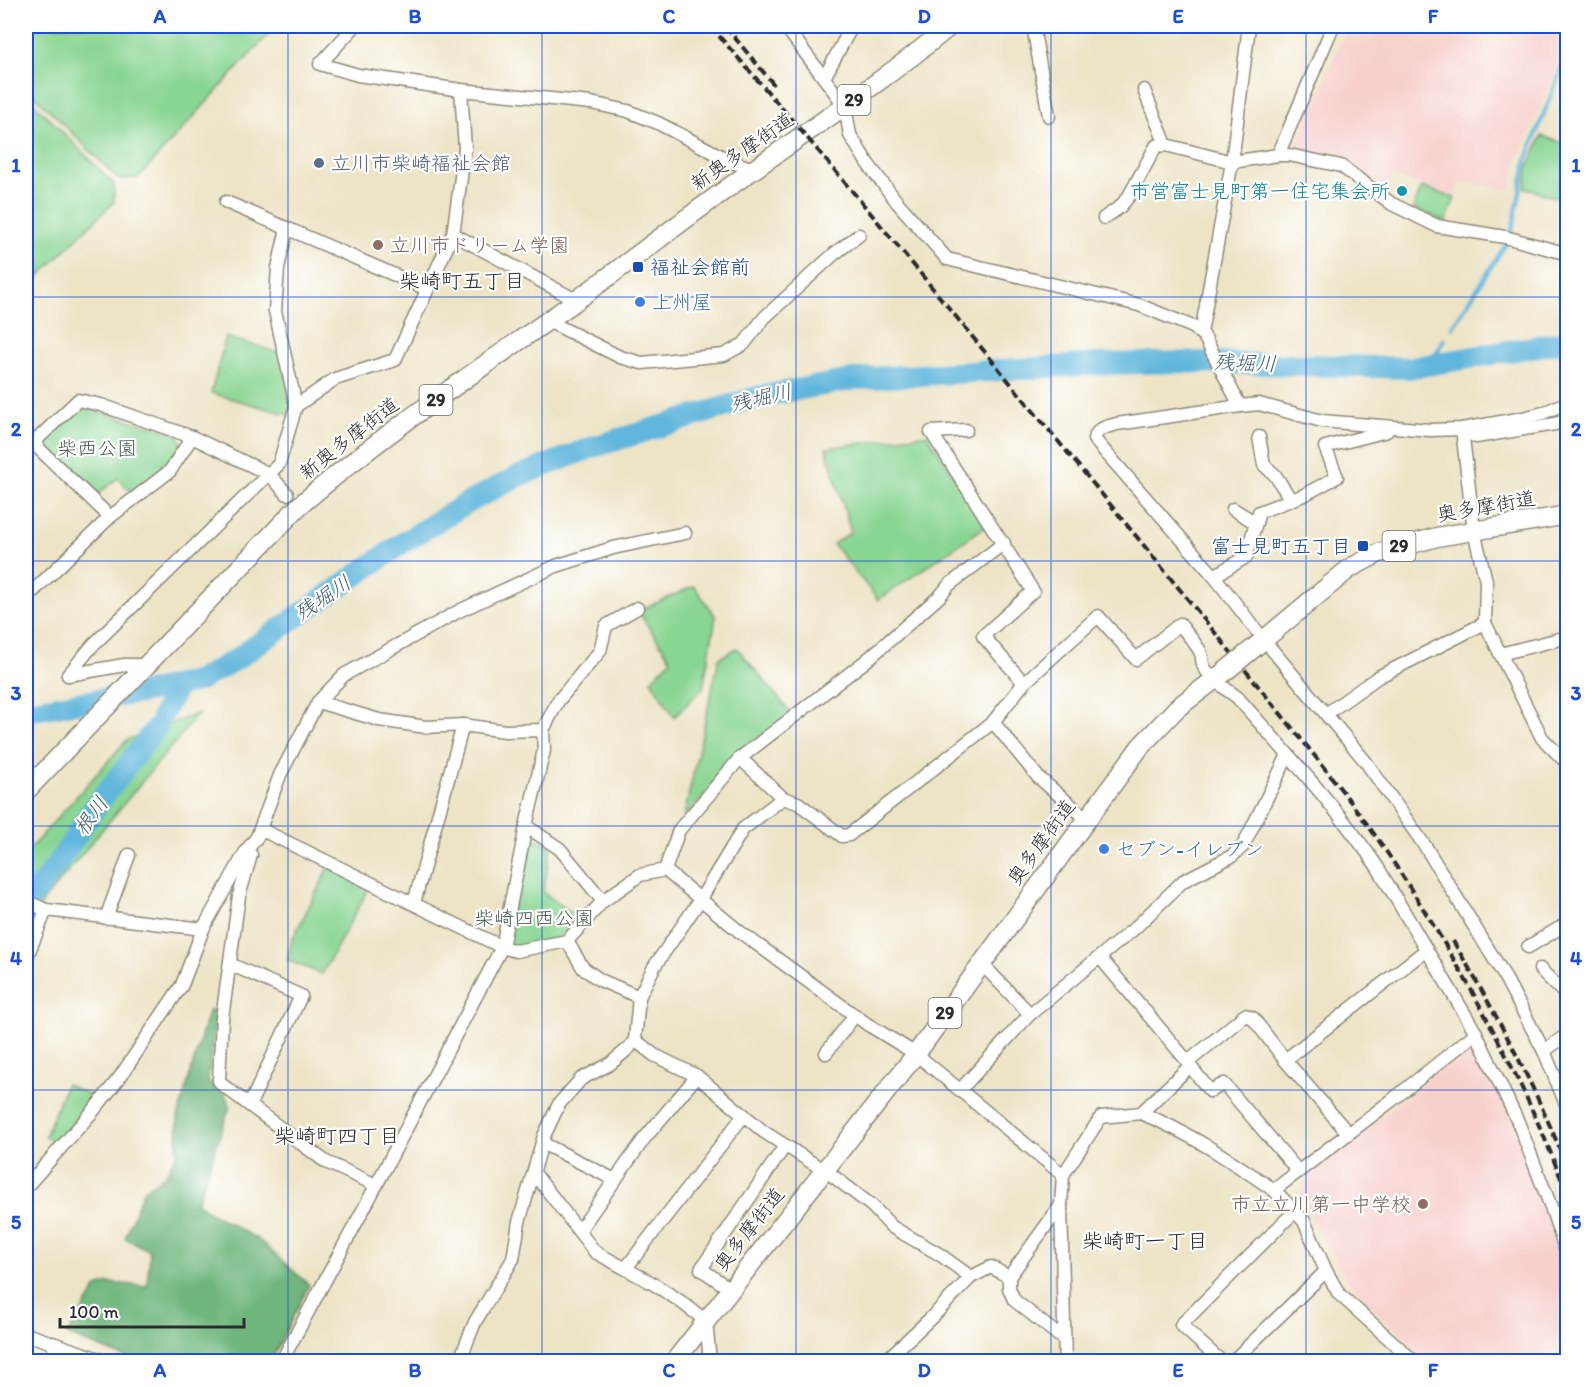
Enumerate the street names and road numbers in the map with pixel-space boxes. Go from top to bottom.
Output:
road number: 29 [838,85,870,115]
street label: 新奥多摩街道 [686,107,798,195]
road number: 29 [420,385,452,415]
street label: 新奥多摩街道 [294,392,404,484]
street label: 奥多摩街道 [1435,485,1537,527]
road number: 29 [1382,531,1416,561]
street label: 奥多摩街道 [1002,794,1080,890]
road number: 29 [928,998,962,1028]
street label: 奥多摩街道 [709,1182,789,1276]

